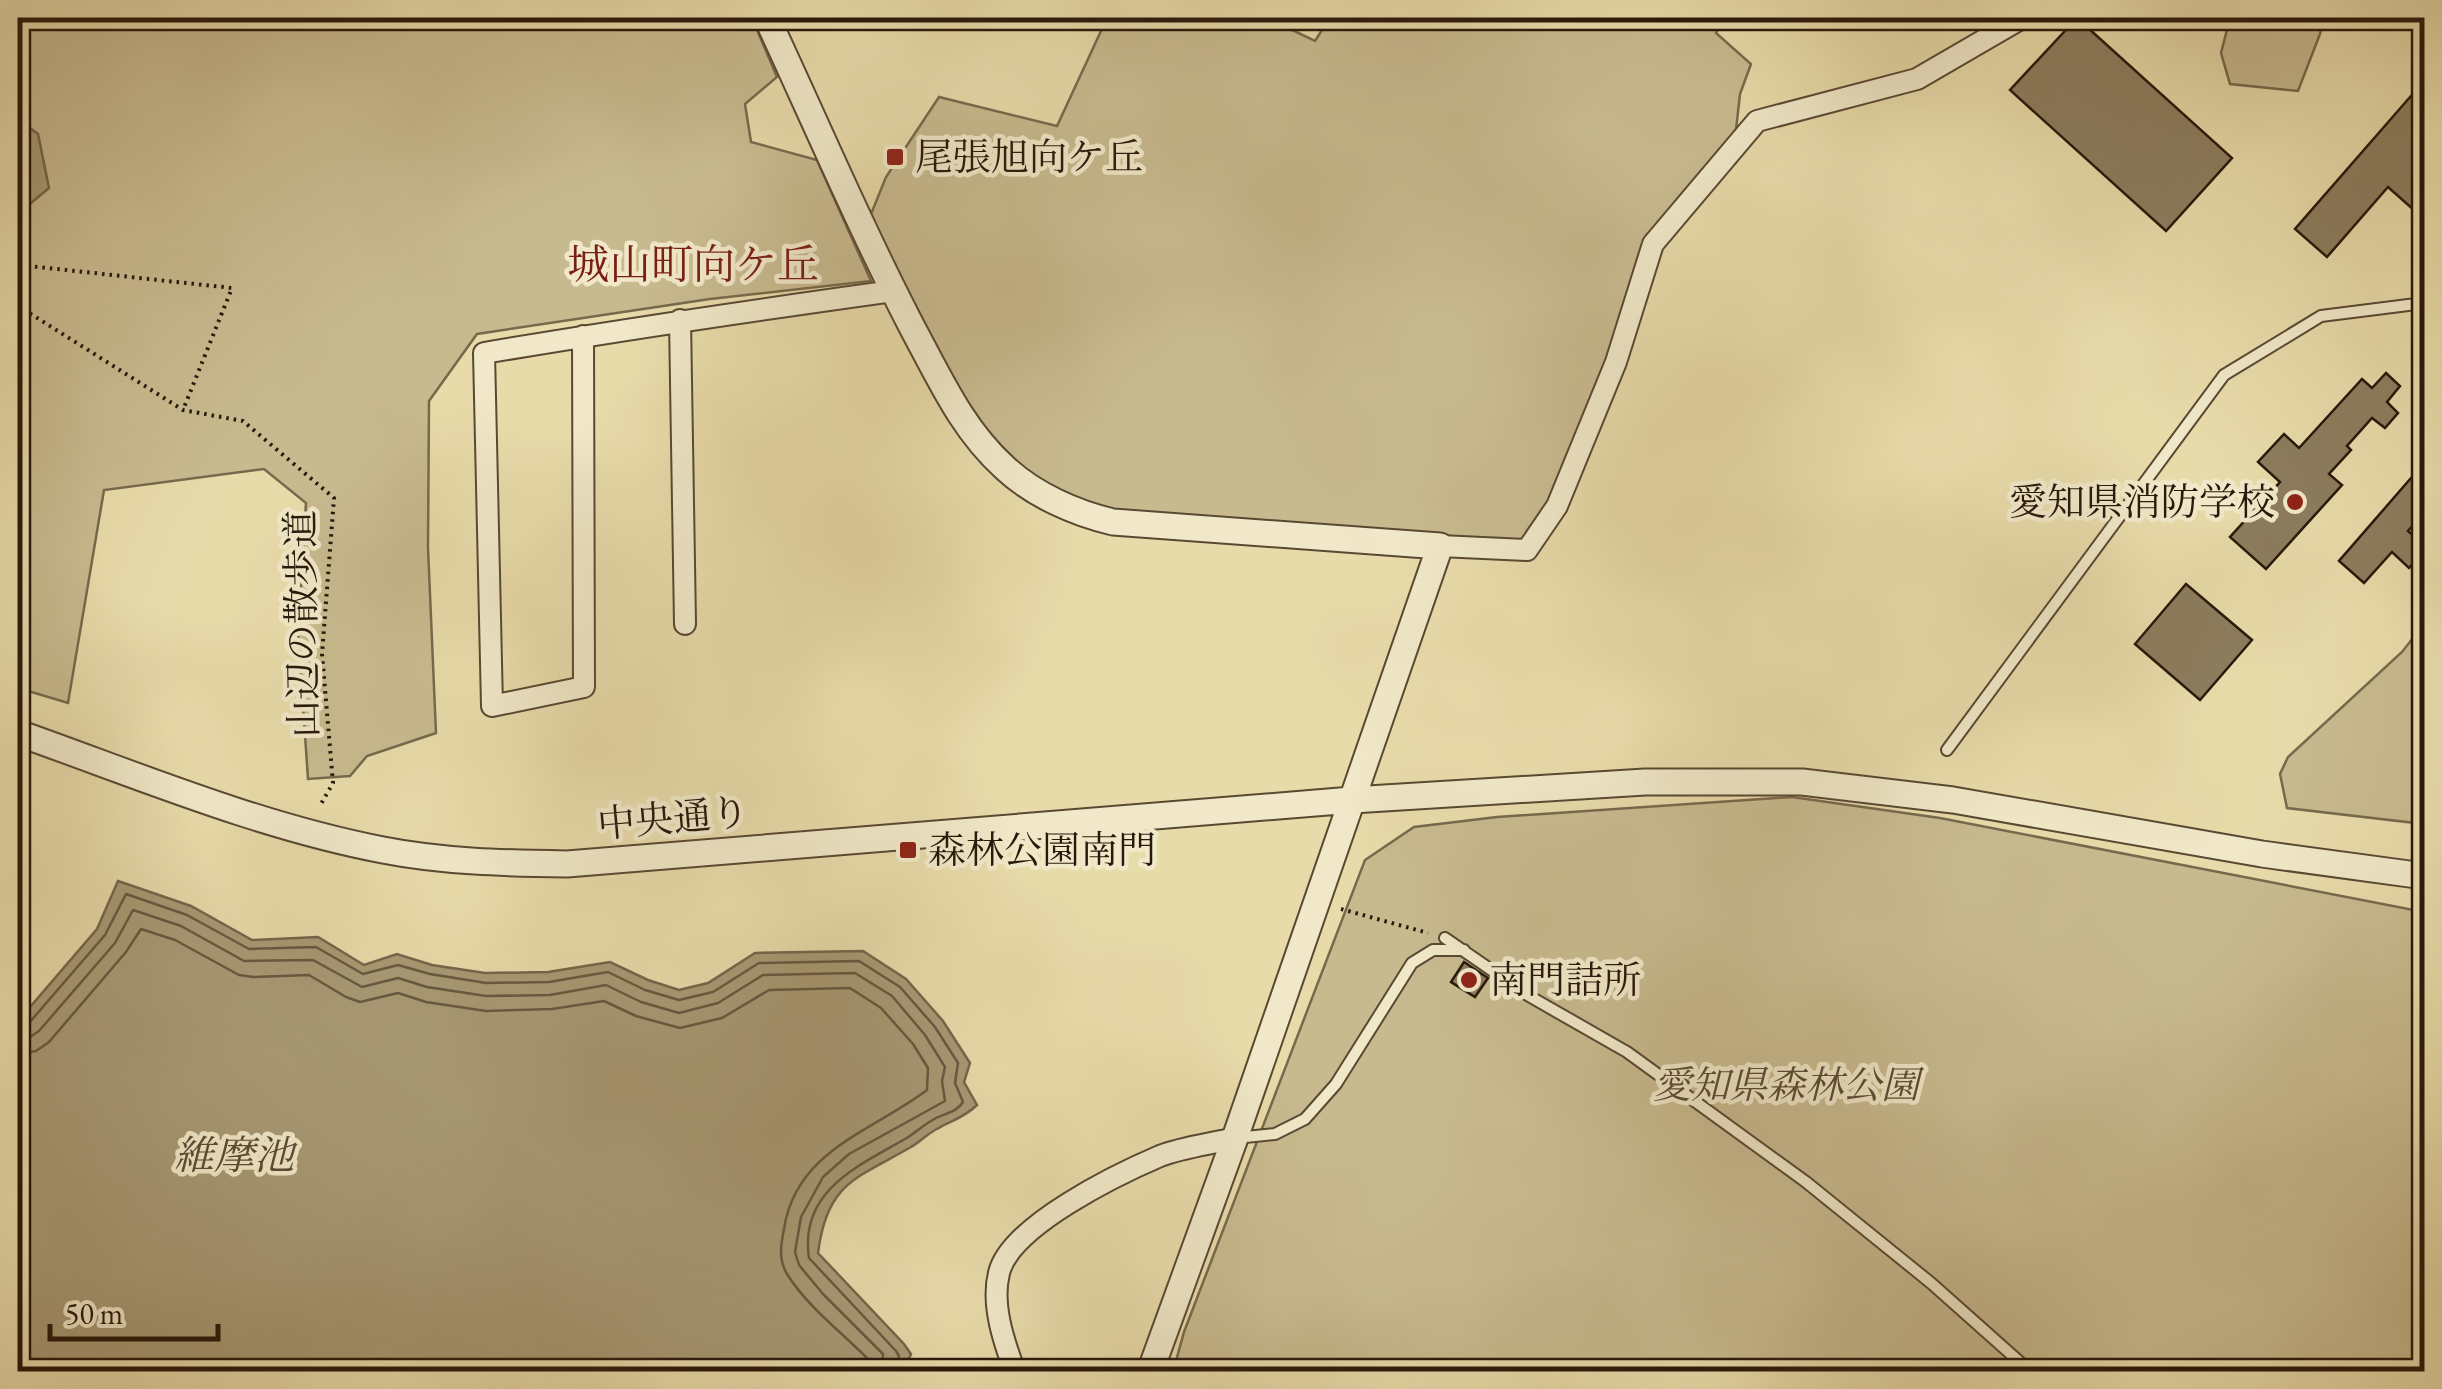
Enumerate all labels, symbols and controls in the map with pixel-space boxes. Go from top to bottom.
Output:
place label: 尾張旭向ケ丘 [915,132,1143,181]
marker: 尾張旭向ケ丘 [884,146,906,168]
district label: 城山町向ケ丘 [567,237,819,292]
place label: 愛知県消防学校 [2009,477,2275,526]
marker: 愛知県消防学校 [2284,491,2306,513]
street label: 山辺の散歩道 [275,510,328,738]
street label: 中央通り [595,786,751,849]
place label: 森林公園南門 [928,825,1156,874]
marker: 森林公園南門 [897,839,919,861]
place label: 南門詰所 [1489,955,1641,1004]
marker: 南門詰所 [1458,969,1480,991]
park label: 愛知県森林公園 [1653,1060,1925,1109]
water label: 維摩池 [174,1129,298,1181]
scale bar [50,1279,218,1341]
text: 50 m [65,1294,123,1333]

